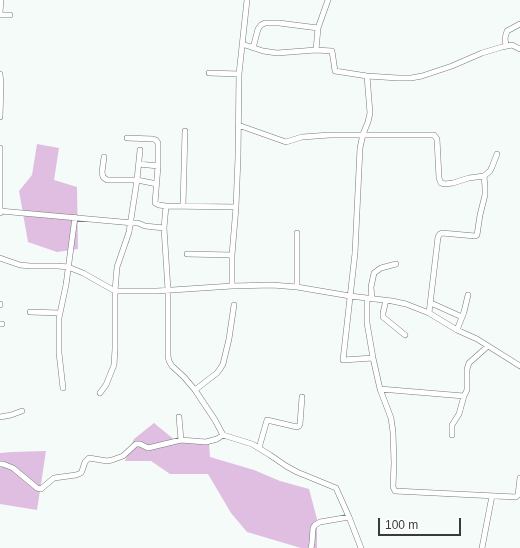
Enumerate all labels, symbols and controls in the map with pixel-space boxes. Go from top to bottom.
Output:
scale bar [380,510,463,536]
text: 100 m [385,518,418,532]

